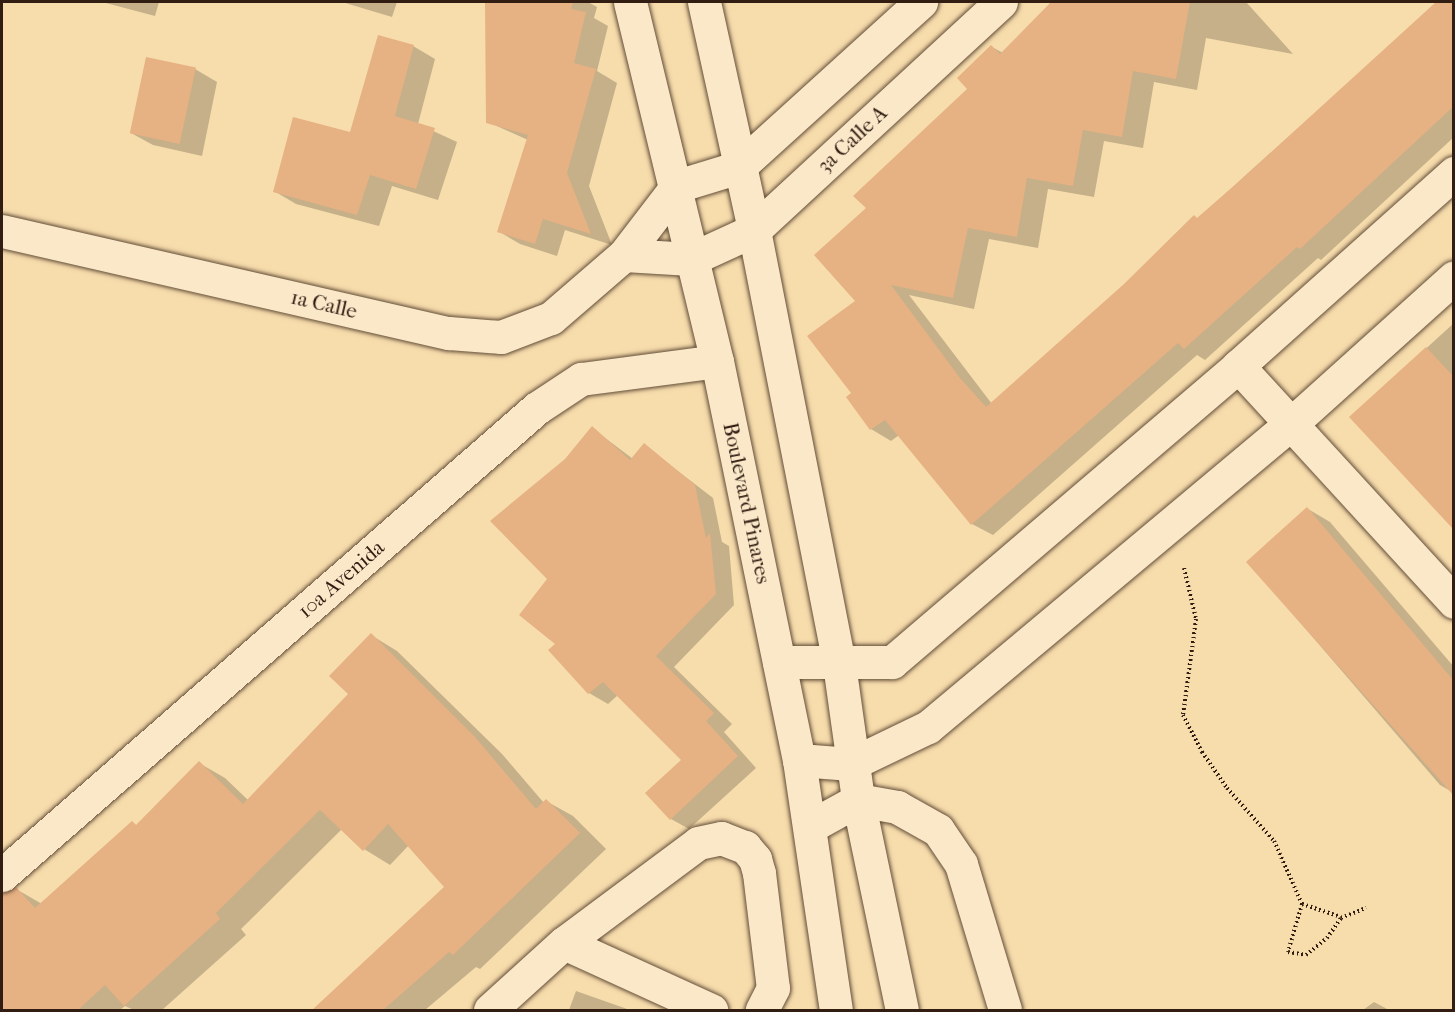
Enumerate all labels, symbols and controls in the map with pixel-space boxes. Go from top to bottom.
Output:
street label: 3a Calle A [812,100,892,178]
street label: 1a Calle [288,284,360,324]
street label: Boulevard Pinares [718,420,776,586]
street label: 10a Avenida [293,535,389,623]

